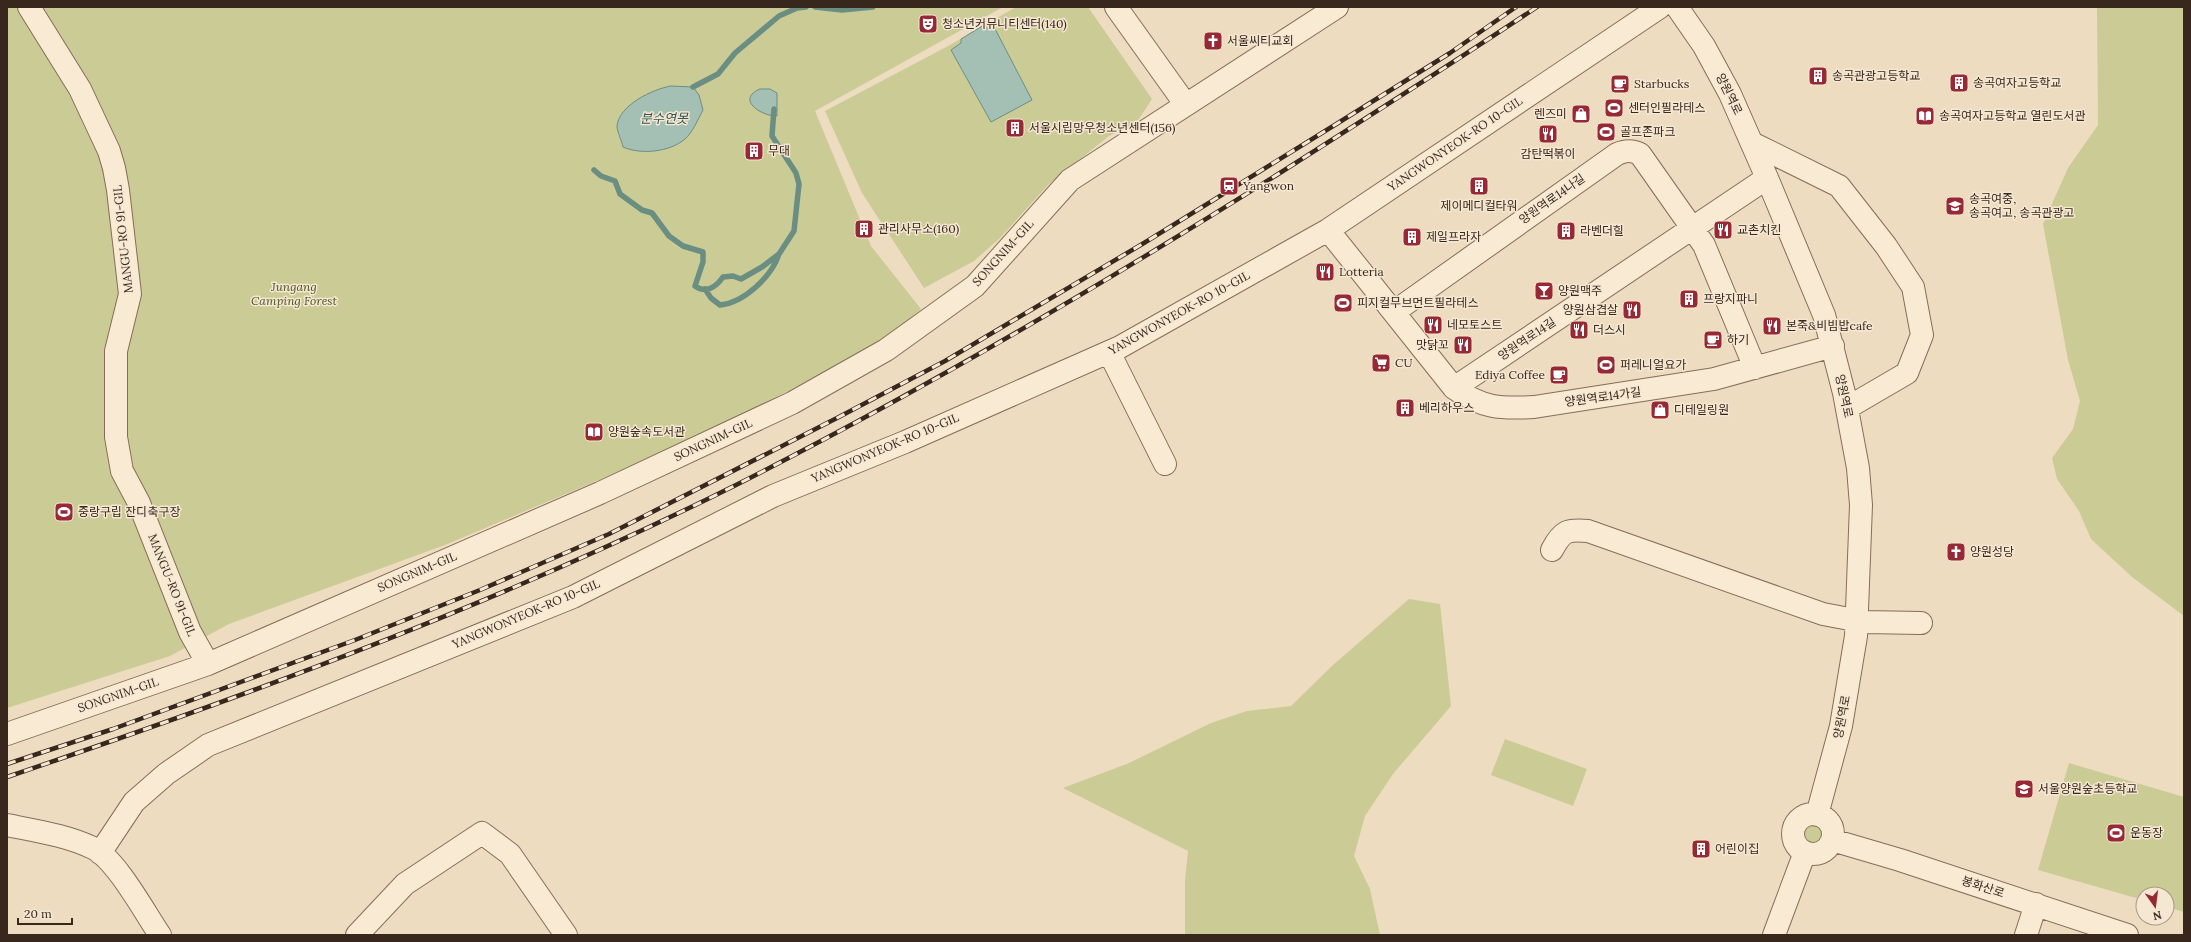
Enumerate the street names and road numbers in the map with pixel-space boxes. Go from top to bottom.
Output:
street label: 양원역로 [1713,71,1746,117]
street label: YANGWONYEOK-RO 10-GIL [1384,93,1525,195]
street label: 양원역로14나길 [1516,170,1588,227]
street label: MANGU-RO 91-GIL [109,184,136,294]
street label: SONGNIM-GIL [969,216,1036,289]
street label: YANGWONYEOK-RO 10-GIL [1105,267,1252,358]
street label: 양원역로14길 [1495,314,1558,363]
street label: 양원역로 [1833,373,1856,419]
street label: 양원역로14가길 [1564,384,1642,409]
street label: YANGWONYEOK-RO 10-GIL [808,410,961,486]
street label: SONGNIM-GIL [671,415,754,464]
street label: MANGU-RO 91-GIL [145,532,200,638]
street label: SONGNIM-GIL [375,548,459,595]
street label: YANGWONYEOK-RO 10-GIL [449,576,602,652]
street label: SONGNIM-GIL [75,674,160,715]
street label: 양원역로 [1830,694,1853,740]
street label: 봉화산로 [1960,873,2006,900]

